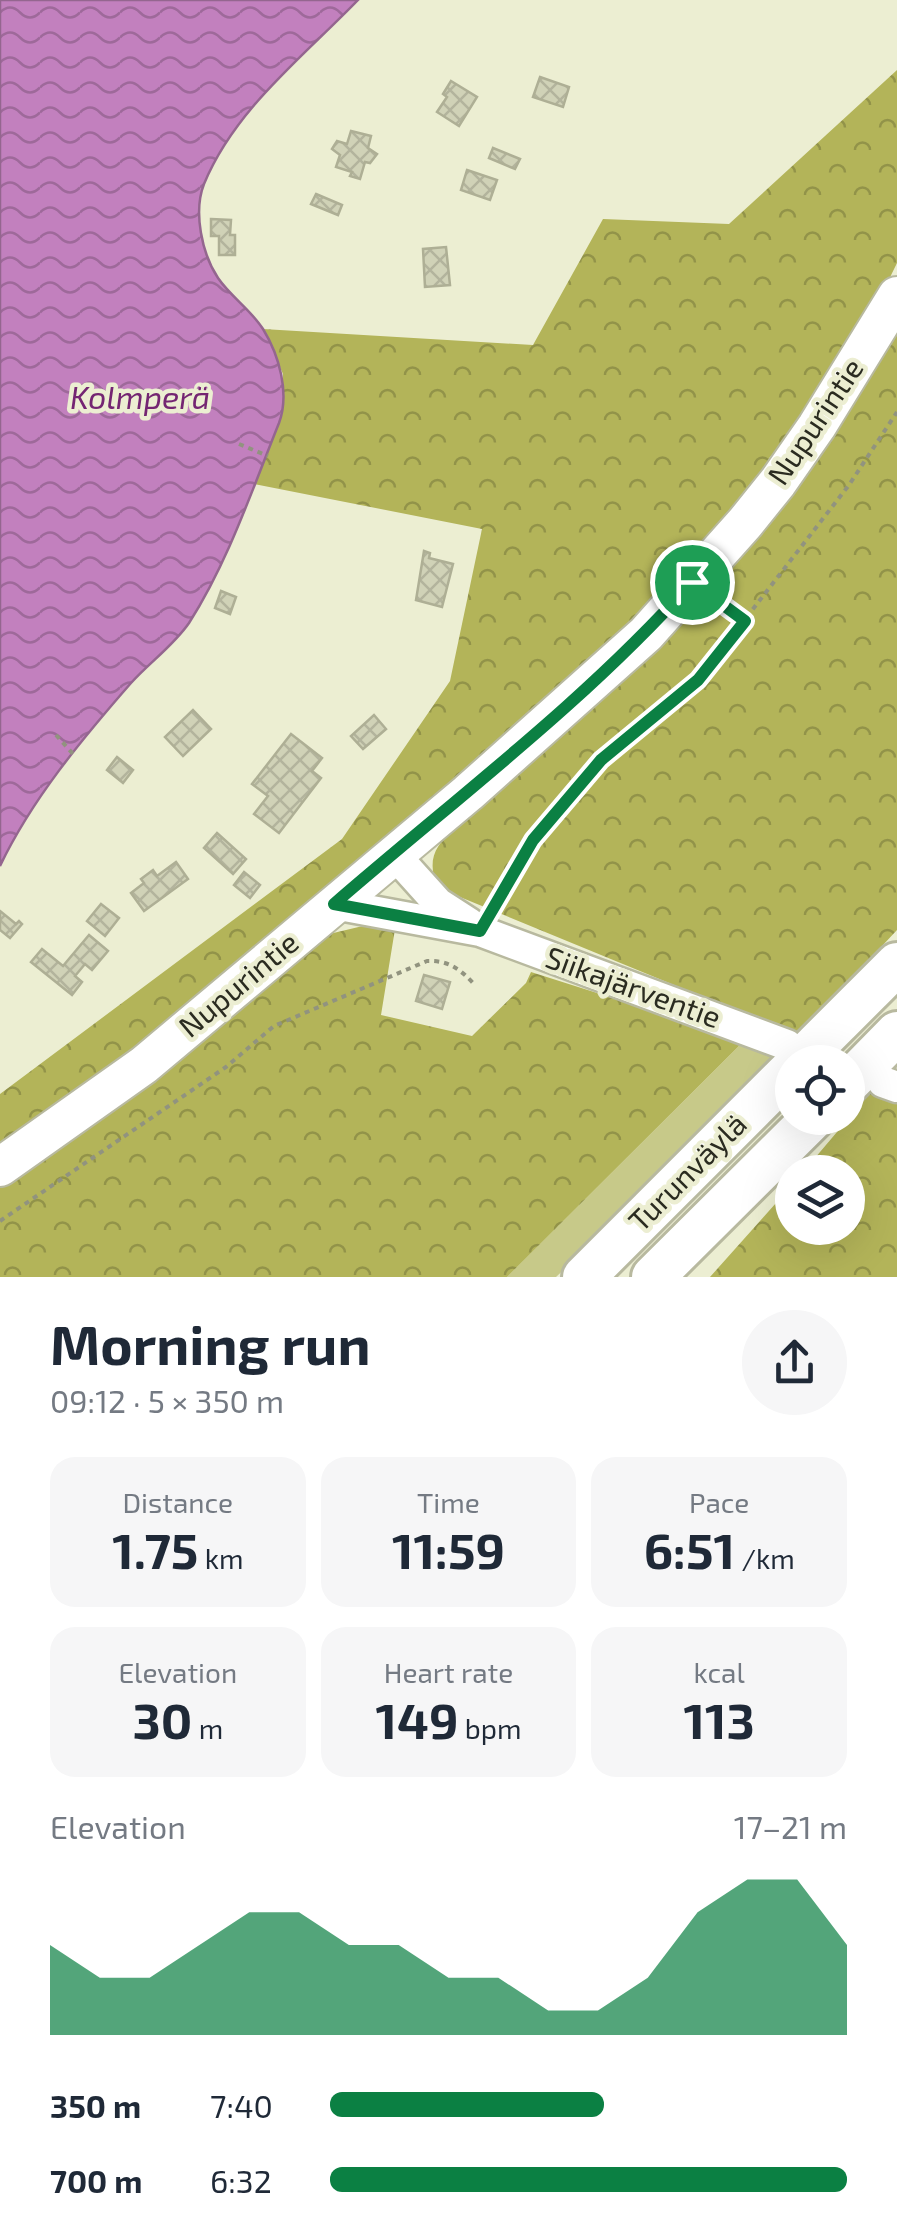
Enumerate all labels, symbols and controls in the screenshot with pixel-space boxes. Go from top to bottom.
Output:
street label: Nupurintie [759,351,870,491]
water label: Kolmperä [70,377,210,416]
pin [650,540,735,625]
icon: arrive [665,555,720,610]
street label: Nupurintie [171,923,305,1044]
street label: Siikajärventie [541,938,726,1034]
map controls [775,1045,865,1245]
button: locate [775,1045,865,1135]
street label: Turunväylä [620,1105,753,1238]
button: layers [775,1155,865,1245]
text: Morning run [50,1310,371,1376]
button: share [742,1310,847,1415]
text: 09:12 · 5 × 350 m [50,1381,284,1419]
text: Distance [123,1485,233,1519]
text: Time [417,1485,480,1519]
text: Pace [689,1485,749,1519]
text: 1.75 [112,1519,198,1579]
text: 11:59 [392,1519,505,1579]
text: 6:51 [644,1519,735,1579]
text: km [198,1541,243,1575]
text: /km [735,1541,795,1575]
text: Elevation [118,1655,237,1689]
text: Heart rate [384,1655,513,1689]
text: kcal [694,1655,745,1689]
text: 30 [132,1689,192,1749]
text: 149 [376,1689,458,1749]
text: 113 [683,1689,755,1749]
text: m [192,1711,223,1745]
text: bpm [458,1711,521,1745]
text: Elevation [50,1807,186,1845]
text: 17–21 m [734,1807,847,1845]
text: 350 m [50,2086,141,2124]
text: 7:40 [210,2086,273,2124]
text: 700 m [50,2161,142,2199]
text: 6:32 [210,2161,272,2199]

